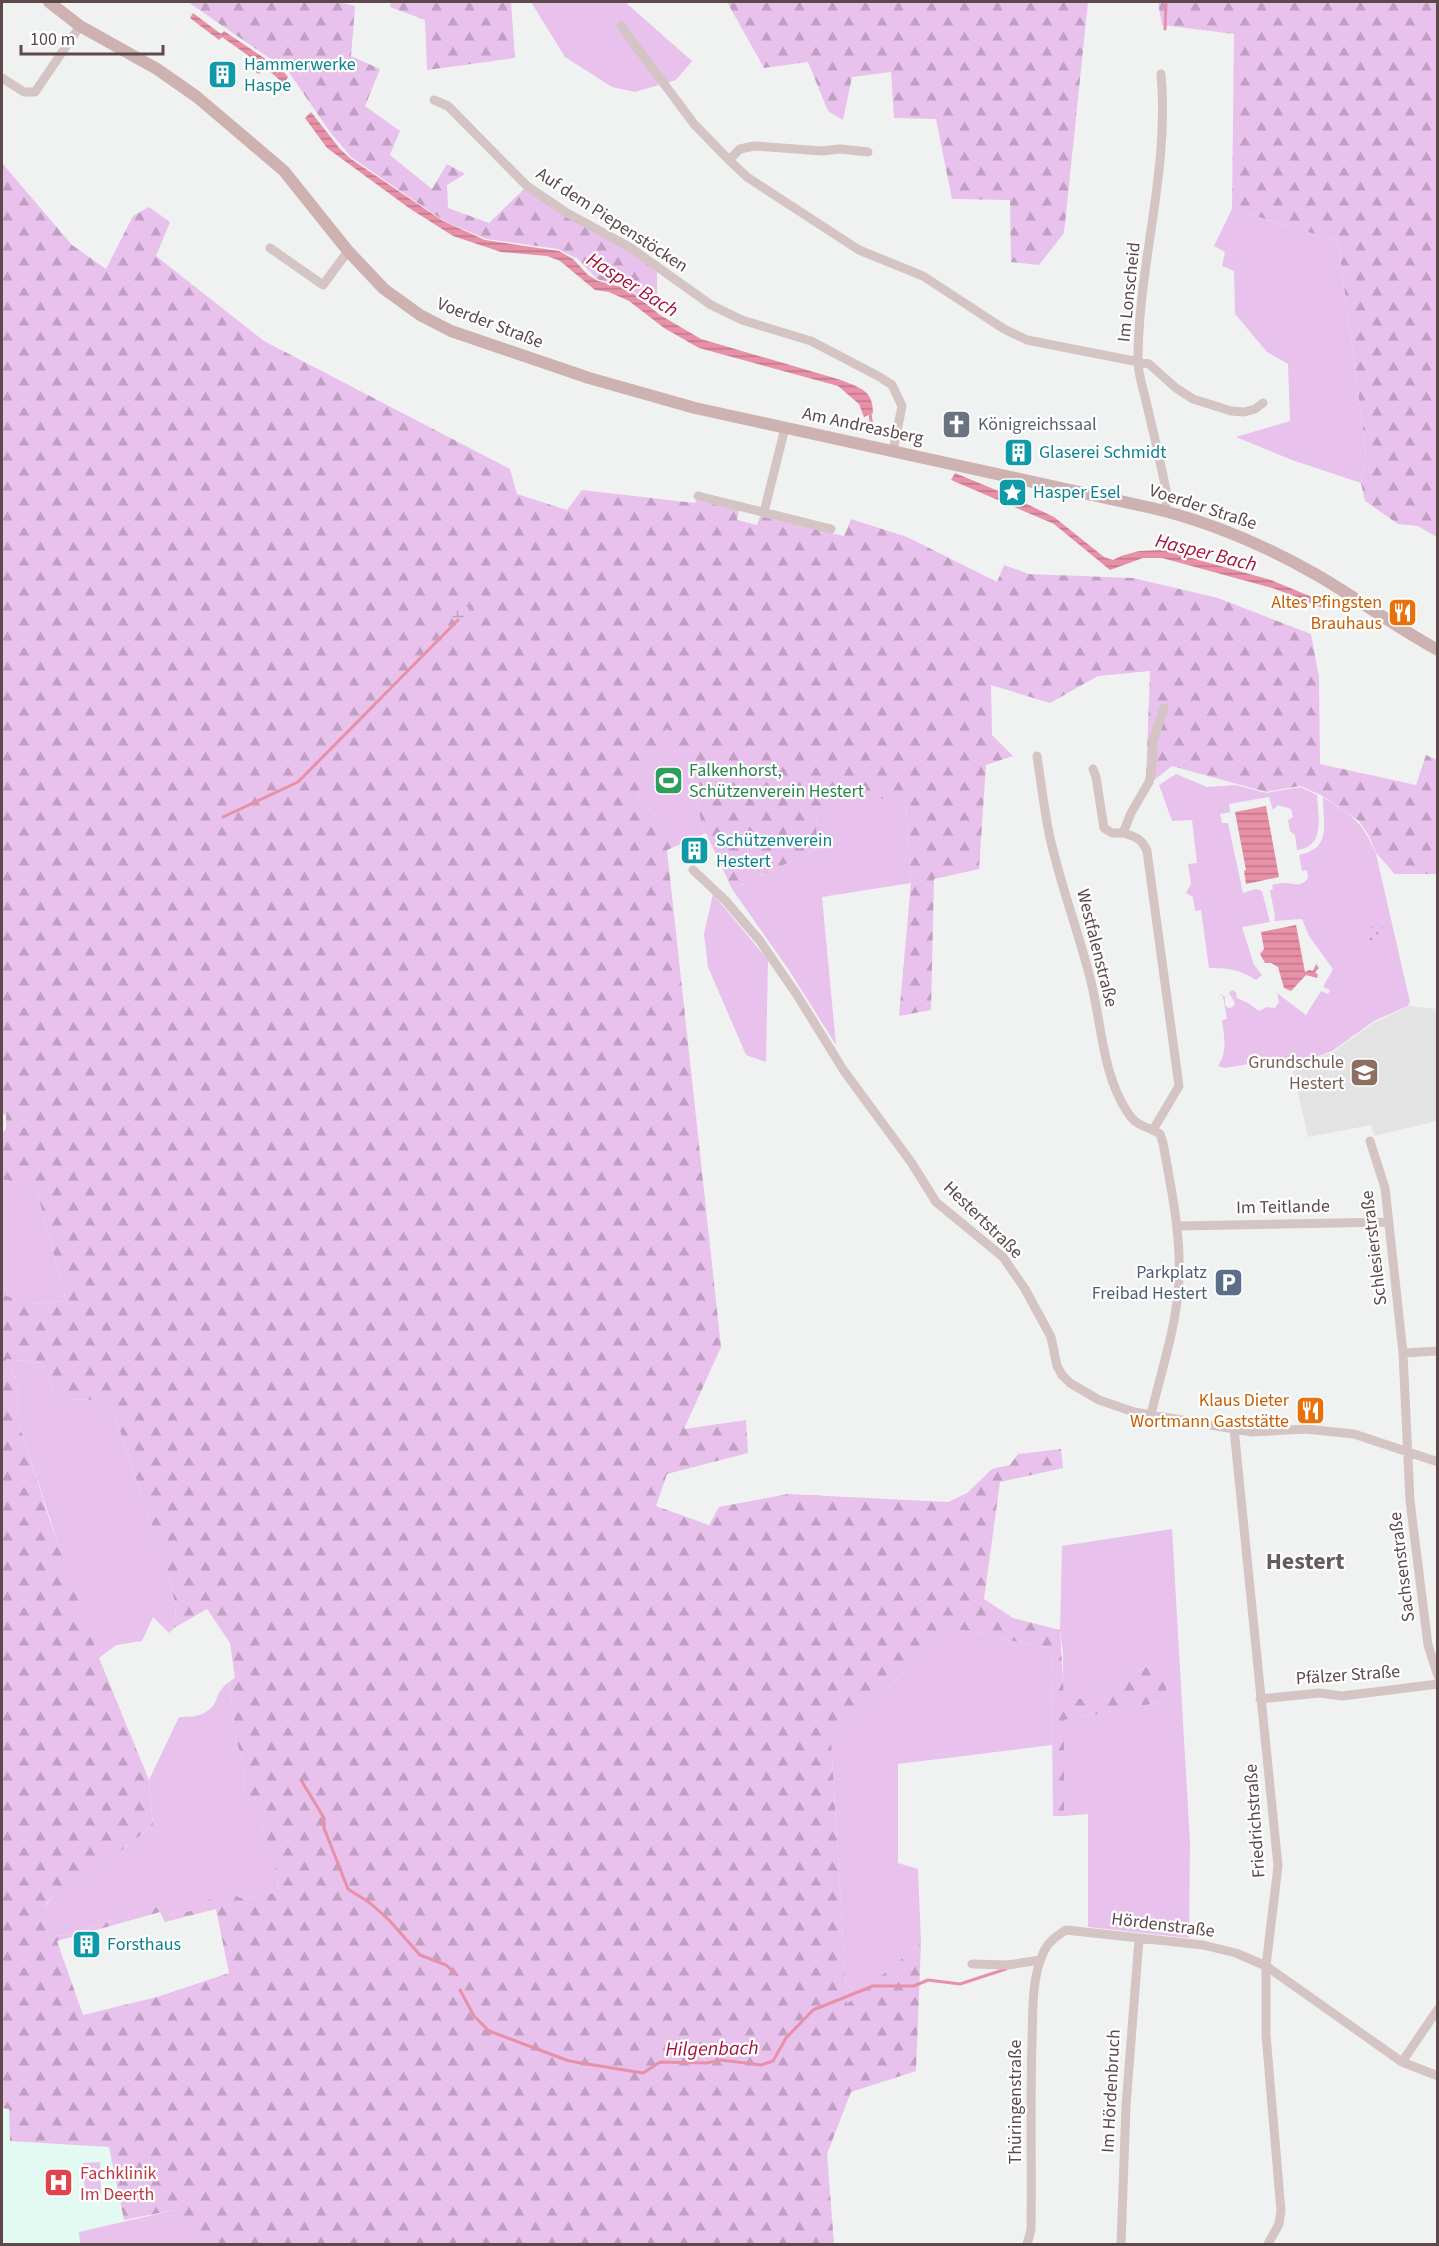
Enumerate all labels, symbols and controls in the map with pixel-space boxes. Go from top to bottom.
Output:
scale bar [21,18,164,56]
text: 100 m [30,27,75,52]
place label: Hammerwerke Haspe [244,52,356,98]
building icon: Hammerwerke Haspe [207,58,239,90]
street label: Auf dem Piepenstöcken [531,161,693,279]
street label: Im Lonscheid [1111,241,1147,343]
water label: Hasper Bach [581,246,683,324]
street label: Voerder Straße [433,291,547,355]
street label: Am Andreasberg [800,401,926,451]
church icon: Königreichssaal [941,408,973,440]
place label: Königreichssaal [978,412,1097,437]
building icon: Glaserei Schmidt [1002,436,1034,468]
place label: Glaserei Schmidt [1039,440,1166,465]
place icon: Hasper Esel [996,476,1028,508]
street label: Voerder Straße [1146,478,1260,536]
place label: Hasper Esel [1033,480,1121,505]
water label: Hasper Bach [1152,527,1260,579]
place label: Altes Pfingsten Brauhaus [1271,590,1382,636]
restaurant icon: Altes Pfingsten Brauhaus [1387,596,1419,628]
place label: Falkenhorst, Schützenverein Hestert [689,758,864,804]
sports icon: Falkenhorst, Schützenverein Hestert [652,764,684,796]
place label: Schützenverein Hestert [716,828,832,874]
building icon: Schützenverein Hestert [679,834,711,866]
street label: Westfalenstraße [1070,886,1124,1010]
place label: Grundschule Hestert [1248,1050,1344,1096]
school or university icon: Grundschule Hestert [1349,1056,1381,1088]
street label: Hestertstraße [938,1176,1028,1265]
street label: Schlesierstraße [1355,1189,1393,1307]
street label: Im Teitlande [1236,1194,1330,1220]
place label: Parkplatz Freibad Hestert [1092,1260,1207,1306]
parking icon: Parkplatz Freibad Hestert [1212,1266,1244,1298]
place label: Klaus Dieter Wortmann Gaststätte [1130,1388,1290,1434]
restaurant icon: Klaus Dieter Wortmann Gaststätte [1294,1394,1326,1426]
street label: Sachsenstraße [1383,1511,1421,1623]
district label: Hestert [1266,1544,1344,1579]
street label: Pfälzer Straße [1295,1659,1401,1691]
street label: Friedrichstraße [1239,1763,1271,1879]
street label: Hördenstraße [1110,1906,1216,1944]
building icon: Forsthaus [70,1928,102,1960]
place label: Forsthaus [107,1932,181,1957]
street label: Im Hördenbruch [1095,2029,1127,2153]
water label: Hilgenbach [665,2034,759,2064]
street label: Thüringenstraße [1003,2040,1028,2164]
place label: Fachklinik Im Deerth [80,2161,157,2207]
hospital icon: Fachklinik Im Deerth [43,2167,75,2199]

